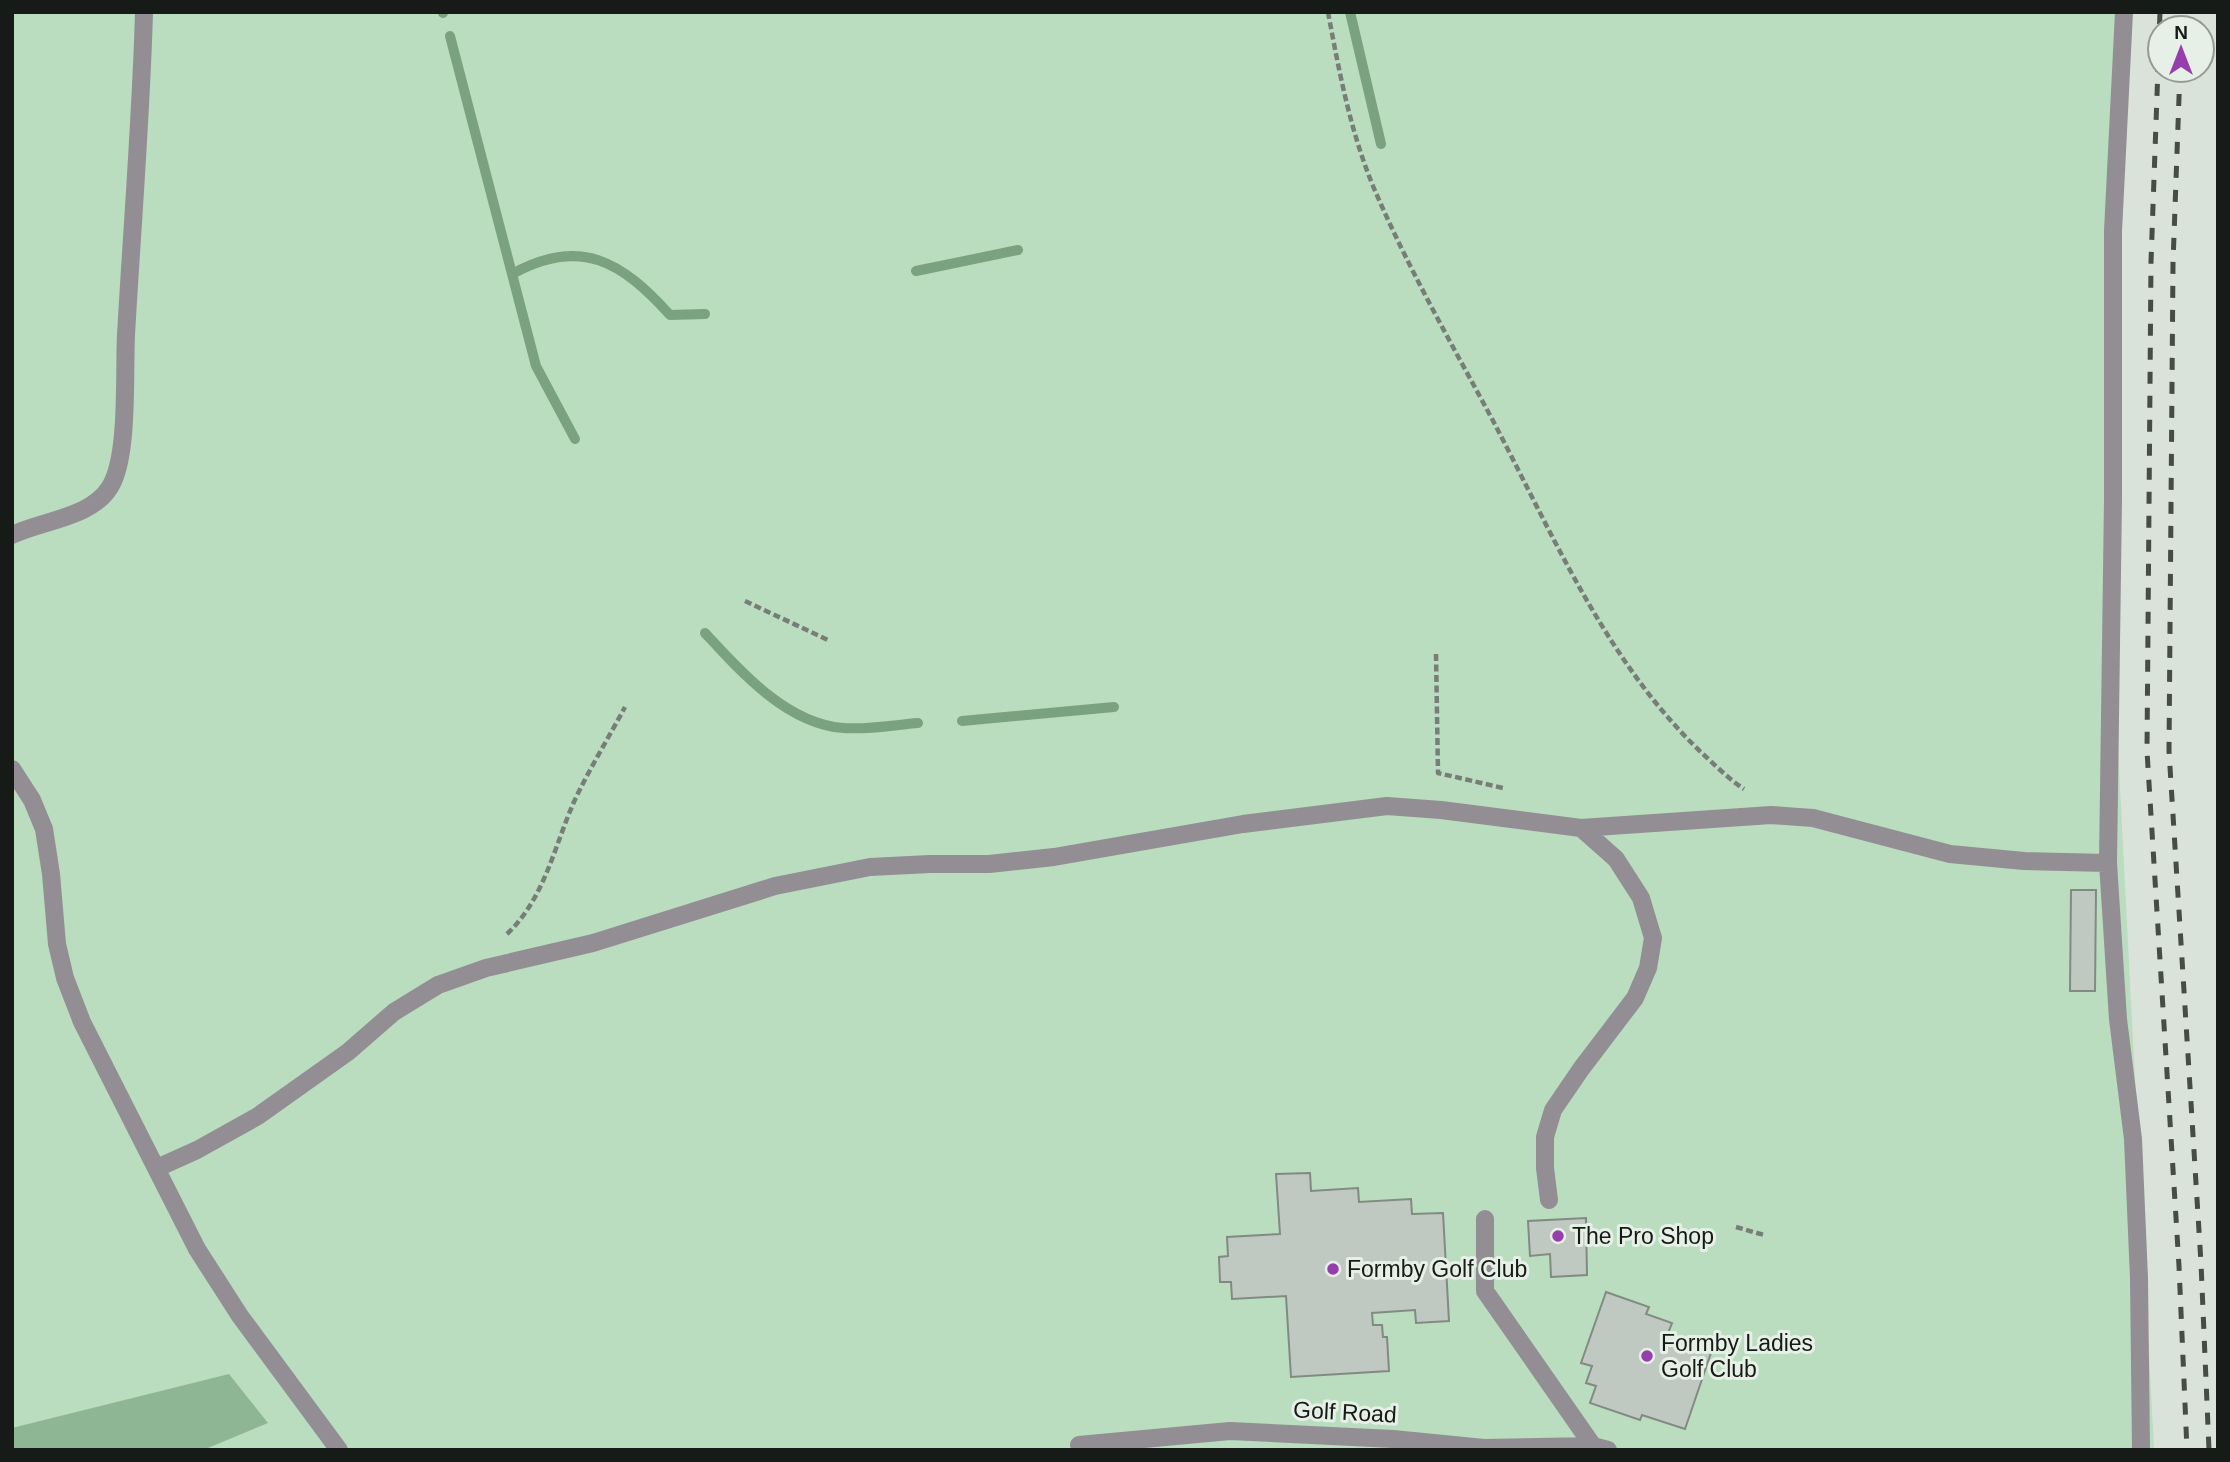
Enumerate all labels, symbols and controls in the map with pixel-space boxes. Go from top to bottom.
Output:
north arrow [2146,14,2216,84]
text: N [2174,22,2188,43]
place label: The Pro Shop [1572,1223,1714,1249]
marker: The Pro Shop [1550,1228,1566,1244]
place label: Formby Golf Club [1347,1256,1527,1282]
marker: Formby Golf Club [1325,1261,1341,1277]
place label: Formby Ladies Golf Club [1661,1330,1813,1382]
marker: Formby Ladies Golf Club [1639,1348,1655,1364]
street label: Golf Road [1293,1396,1397,1428]

